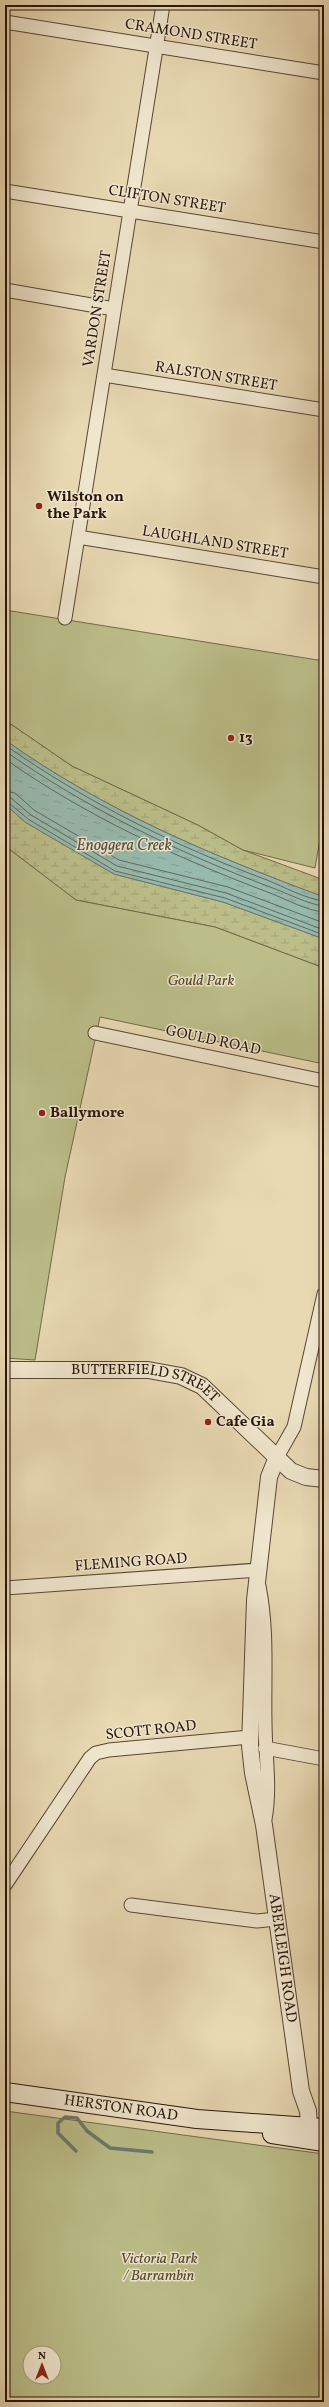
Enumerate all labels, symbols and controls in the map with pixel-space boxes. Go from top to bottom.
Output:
street label: CRAMOND STREET [123,14,259,56]
street label: CLIFTON STREET [107,180,227,220]
street label: VARDON STREET [78,249,118,369]
street label: RALSTON STREET [153,357,279,397]
place label: Wilston on the Park [47,487,124,525]
marker: Wilston on the Park [34,501,44,511]
street label: LAUGHLAND STREET [140,521,290,565]
place label: 13 [239,728,253,749]
marker: 13 [226,733,236,743]
water label: Enoggera Creek [76,835,172,857]
park label: Gould Park [168,971,234,992]
street label: GOULD ROAD [163,1021,263,1061]
place label: Ballymore [50,1103,125,1124]
marker: Ballymore [37,1108,47,1118]
street label: BUTTERFIELD STREET [71,1360,224,1408]
place label: Cafe Gia [216,1412,275,1433]
marker: Cafe Gia [203,1417,213,1427]
street label: FLEMING ROAD [74,1549,188,1577]
street label: SCOTT ROAD [105,1716,197,1746]
street label: ABERLEIGH ROAD [263,1892,302,2024]
street label: HERSTON ROAD [63,2090,179,2127]
park label: Victoria Park / Barrambin [120,2249,198,2287]
north arrow [22,2345,62,2385]
text: N [38,2349,46,2364]

